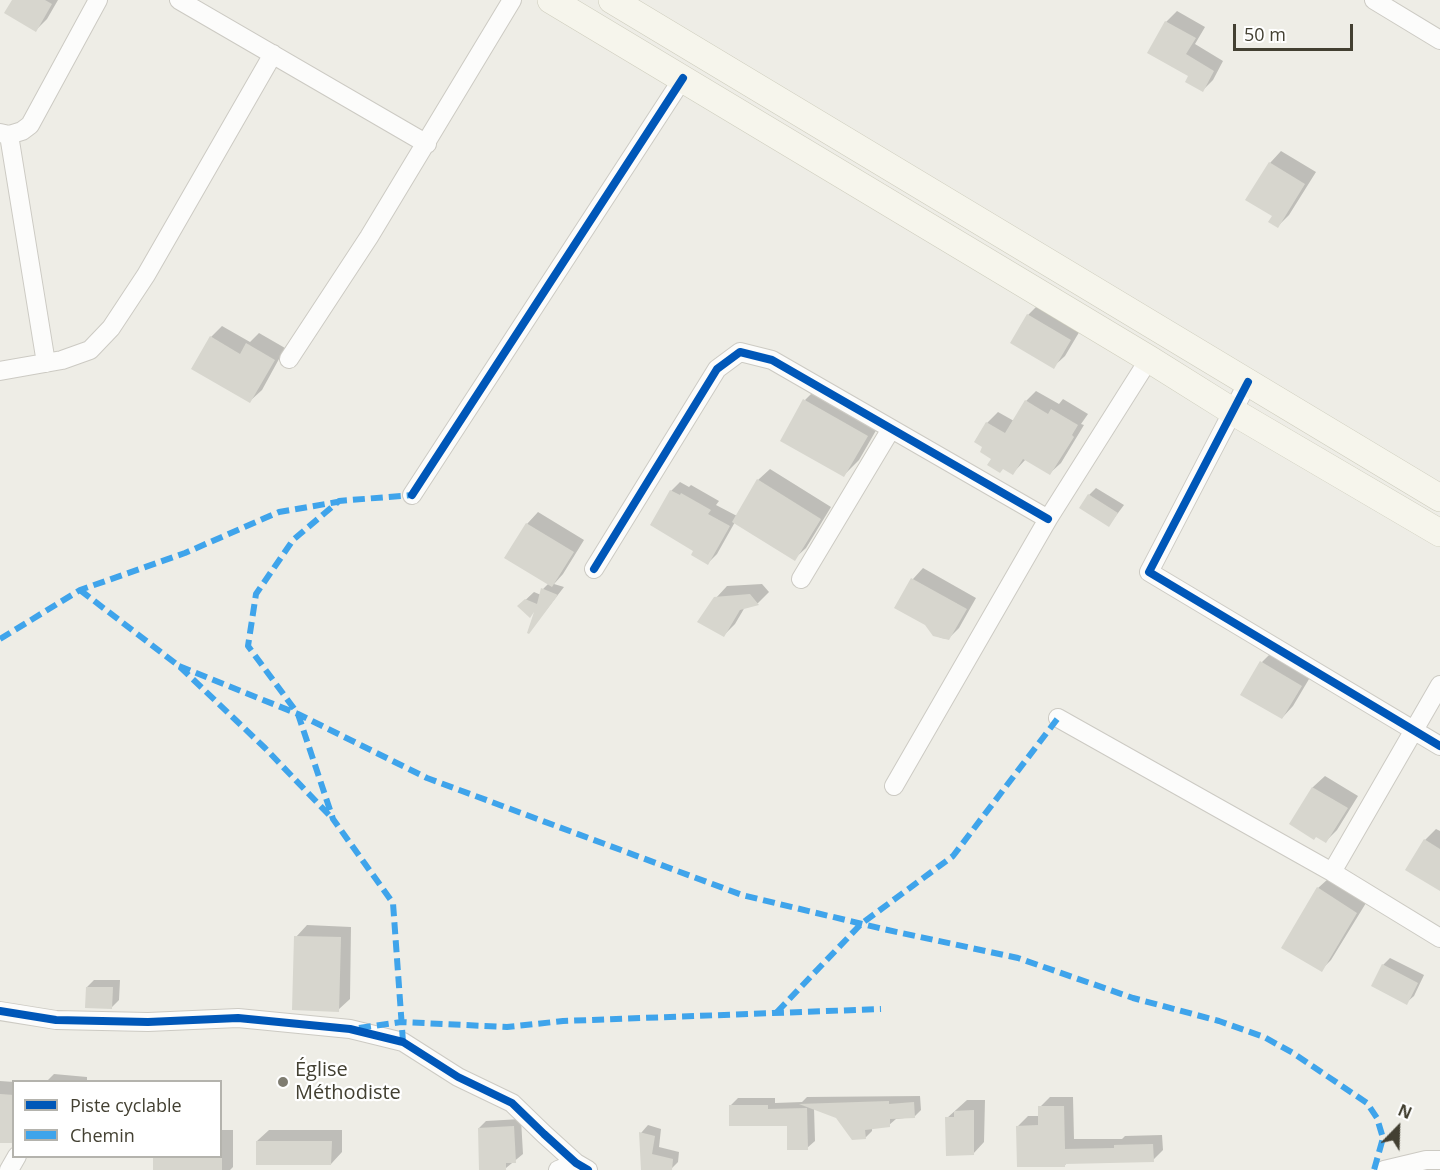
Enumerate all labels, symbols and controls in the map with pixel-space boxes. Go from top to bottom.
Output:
scale bar [1236,12,1356,50]
text: 50 m [1244,22,1286,46]
place label: Église Méthodiste [295,1058,401,1105]
marker: Église Méthodiste [276,1075,290,1089]
legend [12,1080,222,1158]
text: Piste cyclable [70,1093,182,1117]
north arrow [1368,1098,1428,1158]
text: N [1395,1099,1415,1124]
text: Chemin [70,1123,135,1147]

